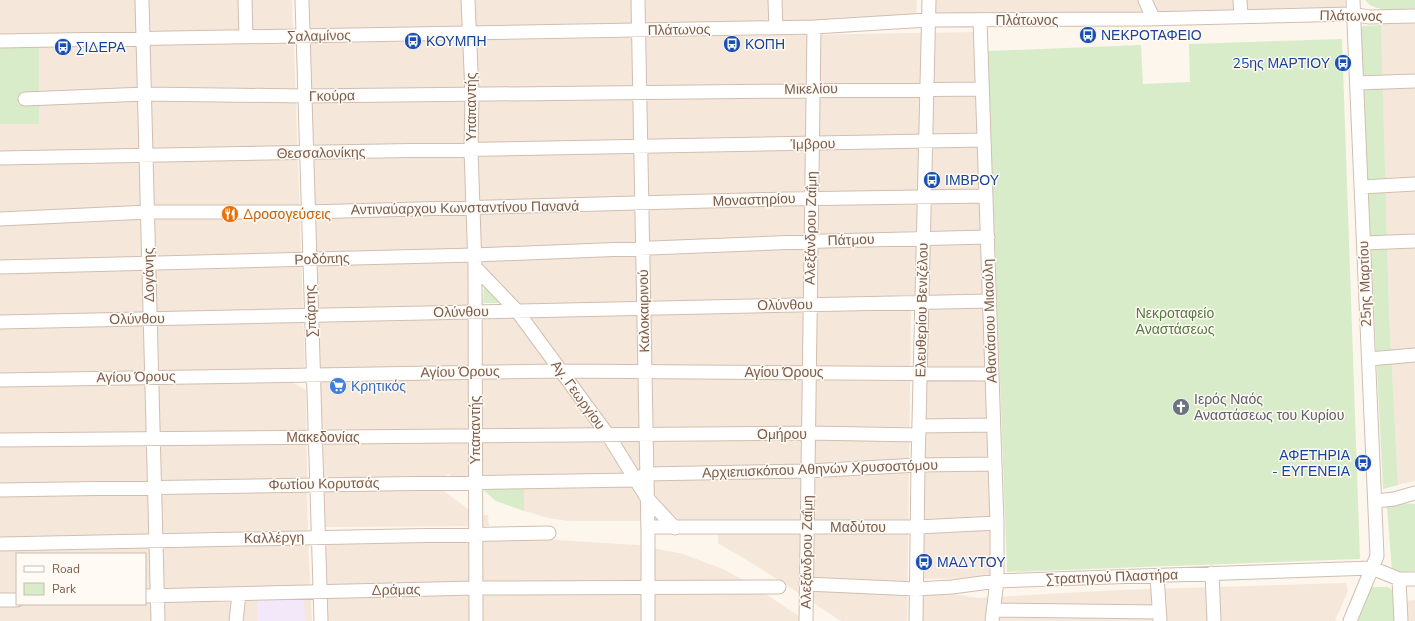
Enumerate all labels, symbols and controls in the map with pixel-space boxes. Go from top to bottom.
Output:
street label: Πλάτωνος [1319,6,1383,26]
street label: Πλάτωνος [996,11,1059,30]
street label: Πλάτωνος [647,20,711,40]
bus stop icon: ΝΕΚΡΟΤΑΦΕΙΟ [1078,25,1098,45]
street label: Σαλαμίνος [287,26,351,46]
place label: ΝΕΚΡΟΤΑΦΕΙΟ [1101,26,1202,45]
bus stop icon: ΚΟΥΜΠΗ [403,31,423,51]
place label: ΚΟΥΜΠΗ [426,32,487,51]
bus stop icon: ΚΟΠΗ [722,34,742,54]
place label: ΚΟΠΗ [745,35,785,54]
bus stop icon: ΣΙΔΕΡΑ [53,37,73,57]
place label: ΣΙΔΕΡΑ [76,38,126,57]
bus stop icon: 25ης ΜΑΡΤΙΟΥ [1333,53,1353,73]
place label: 25ης ΜΑΡΤΙΟΥ [1233,54,1331,73]
street label: Υπαπαντής [462,72,481,142]
street label: Μικελίου [784,79,838,99]
street label: Γκούρα [309,86,355,106]
street label: Ίμβρου [789,134,836,154]
street label: Θεσσαλονίκης [276,143,366,163]
bus stop icon: ΙΜΒΡΟΥ [922,170,942,190]
street label: Αλεξάνδρου Ζαΐμη [801,171,821,285]
place label: ΙΜΒΡΟΥ [945,171,1000,190]
street label: Μοναστηρίου [712,189,796,211]
street label: Αντιναύαρχου Κωνσταντίνου Πανανά [350,197,580,219]
restaurant icon: Δροσογεύσεις [220,204,240,224]
place label: Δροσογεύσεις [243,205,331,224]
street label: Πάτμου [827,230,875,250]
street label: 25ης Μαρτίου [1354,240,1376,328]
street label: Ελευθερίου Βενιζέλου [911,242,933,378]
street label: Δογάνης [139,247,159,302]
street label: Ροδόπης [294,249,350,269]
street label: Αθανάσιου Μιαούλη [978,259,1002,383]
street label: Καλοκαιρινού [634,269,654,353]
street label: Σπάρτης [301,284,321,338]
street label: Ολύνθου [757,295,813,315]
street label: Ολύνθου [433,302,489,322]
park label: Νεκροταφείο Αναστάσεως [1136,304,1215,339]
street label: Ολύνθου [109,309,165,329]
street label: Αγ. Γεωργίου [546,357,610,433]
street label: Αγίου Όρους [420,362,500,382]
street label: Αγίου Όρους [744,363,824,382]
street label: Αγίου Όρους [96,367,176,387]
supermarket icon: Κρητικός [328,376,348,396]
place label: Κρητικός [351,377,406,396]
place label: Ιερός Ναός Αναστάσεως του Κυρίου [1194,390,1344,425]
street label: Υπαπαντής [466,395,485,465]
church icon: Ιερός Ναός Αναστάσεως του Κυρίου [1171,397,1191,417]
street label: Ομήρου [757,425,807,444]
street label: Μακεδονίας [286,428,360,447]
place label: ΑΦΕΤΗΡΙΑ - ΕΥΓΕΝΕΙΑ [1272,446,1351,481]
bus stop icon: ΑΦΕΤΗΡΙΑ - ΕΥΓΕΝΕΙΑ [1353,453,1373,473]
street label: Αρχιεπισκόπου Αθηνών Χρυσοστόμου [702,455,938,483]
street label: Φωτίου Κορυτσάς [268,474,380,494]
street label: Αλεξάνδρου Ζαΐμη [797,495,817,609]
street label: Μαδύτου [830,518,886,537]
street label: Καλλέργη [244,528,304,548]
bus stop icon: ΜΑΔΥΤΟΥ [914,552,934,572]
legend [16,553,146,605]
place label: ΜΑΔΥΤΟΥ [937,553,1006,572]
text: Road [52,561,80,577]
street label: Στρατηγού Πλαστήρα [1046,565,1178,589]
street label: Δράμας [371,580,421,600]
text: Park [52,581,77,597]

